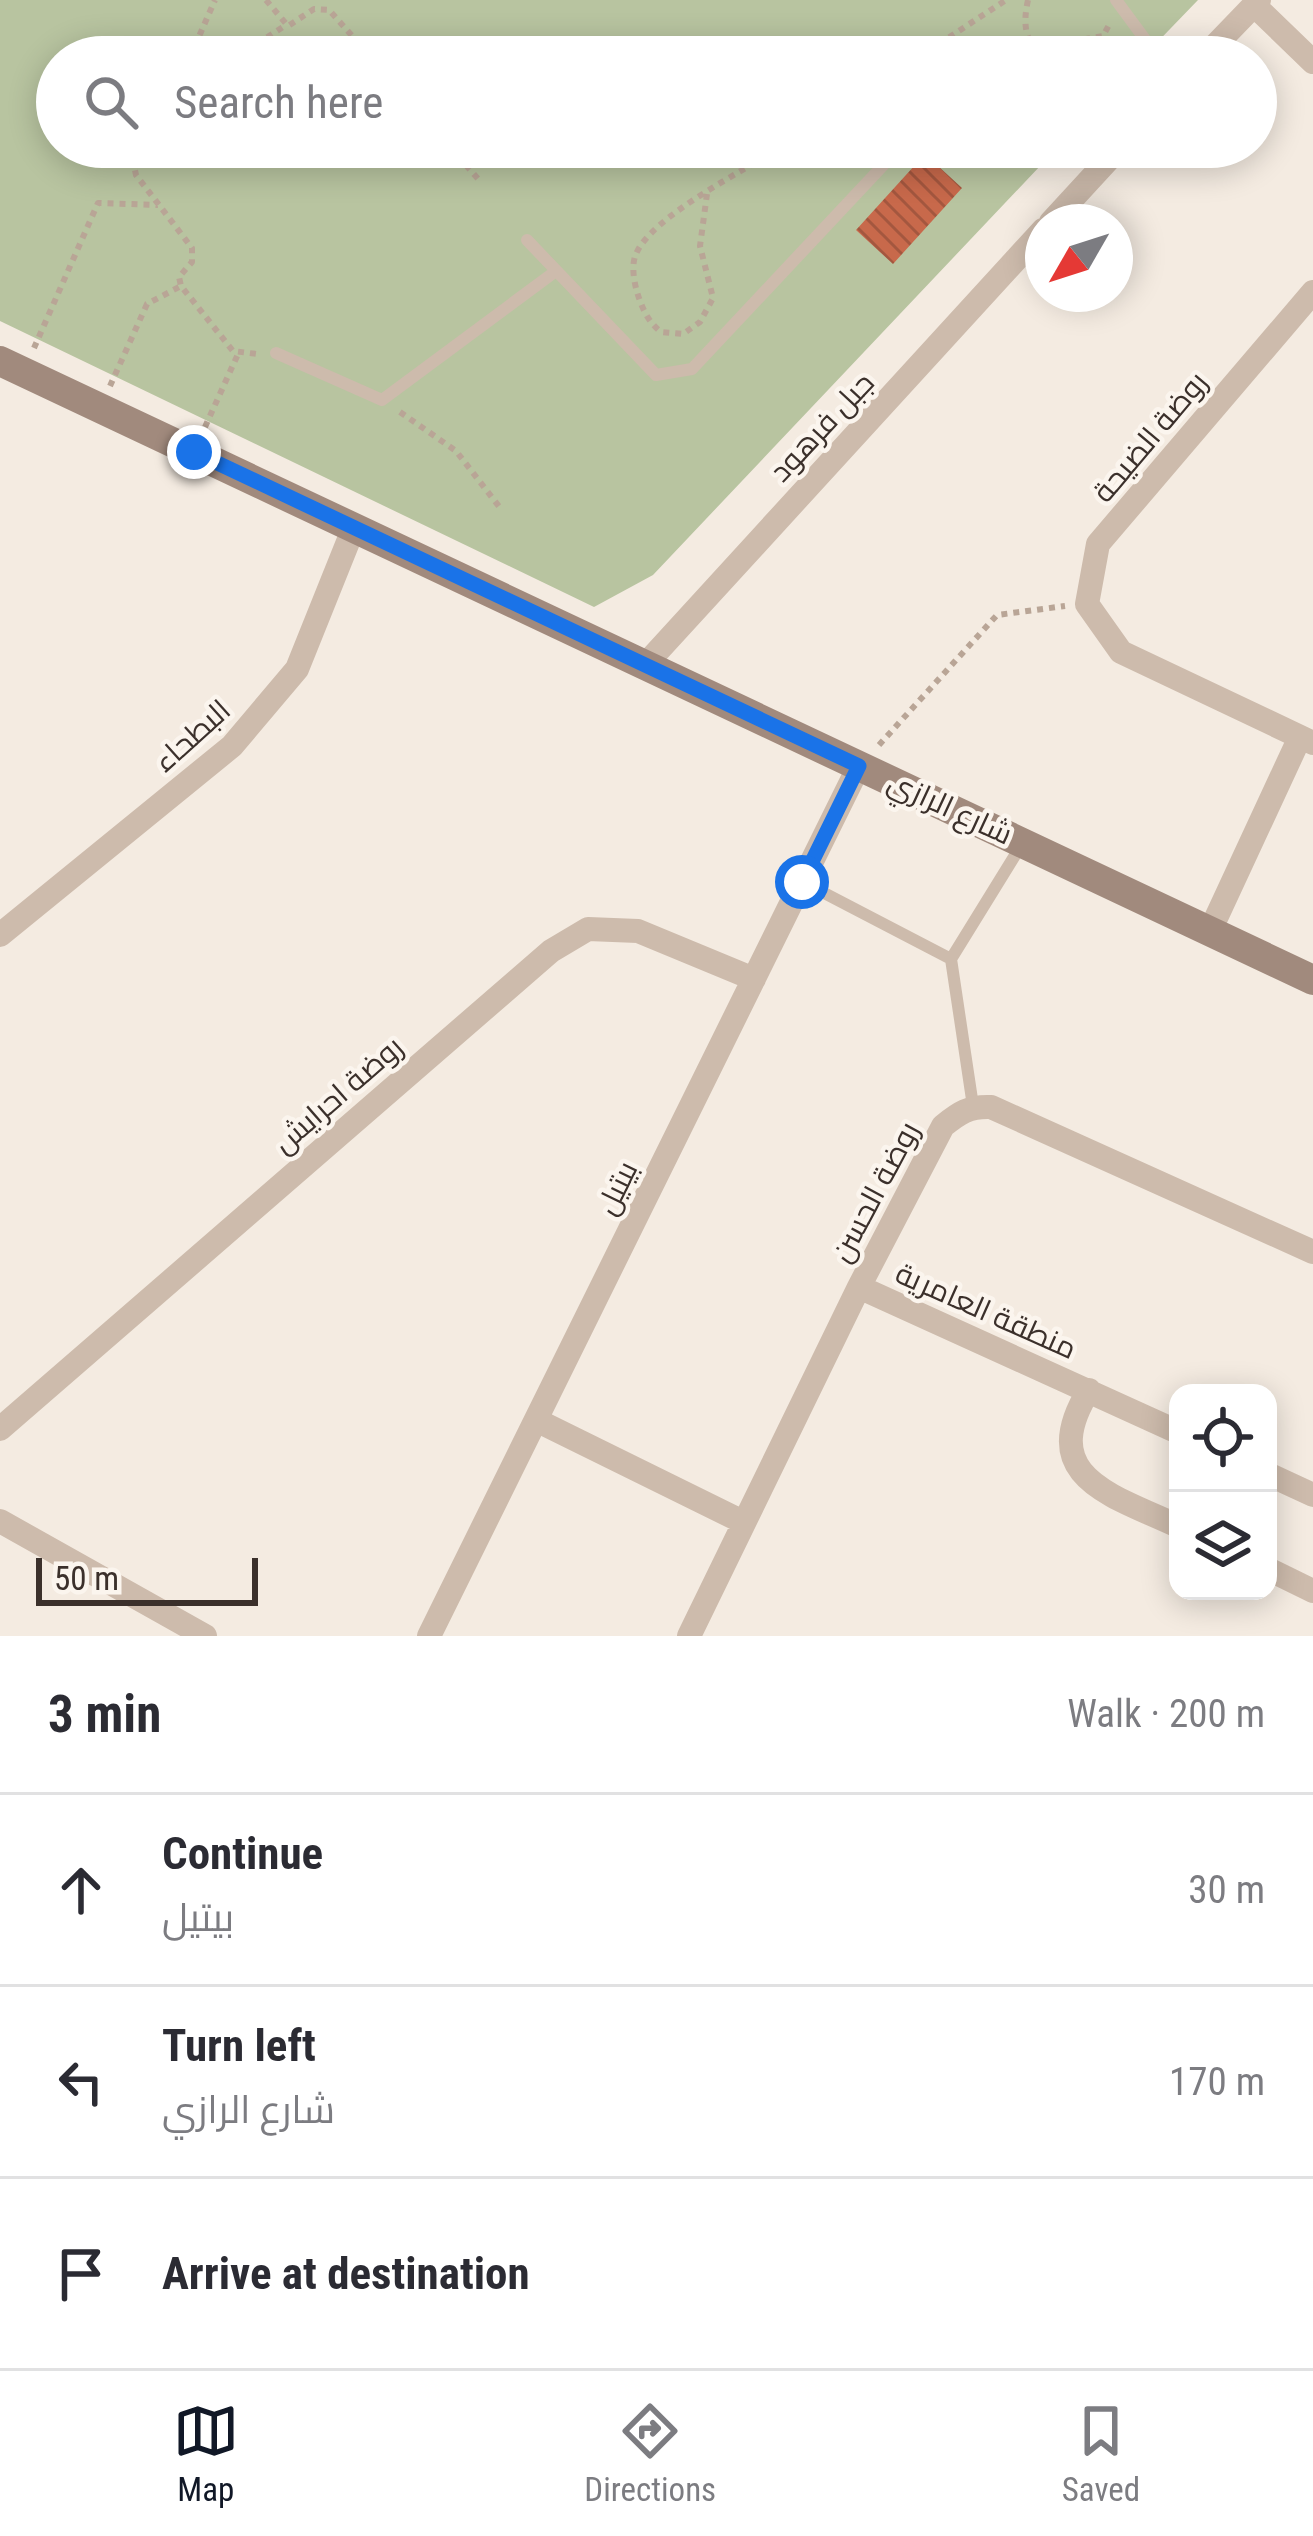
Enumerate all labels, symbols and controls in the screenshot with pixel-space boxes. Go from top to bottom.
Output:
search box [36,36,1277,168]
icon: search [78,69,144,135]
text: Search here [174,76,383,129]
north arrow [1025,204,1133,312]
street label: روضة الضيحة [1085,364,1214,509]
street label: جبل فرهود [762,365,882,489]
route end [167,425,221,479]
street label: البطحاء [146,692,237,779]
street label: شارع الرازي [880,764,1018,857]
route start [775,855,829,909]
street label: روضة احرايش [266,1029,410,1161]
street label: روضة الحسن [823,1116,927,1268]
street label: بيتيل [589,1155,645,1221]
street label: منطقة العامرية [890,1255,1082,1366]
map controls [1169,1384,1277,1600]
button: locate [1169,1384,1277,1492]
button: layers [1169,1492,1277,1600]
scale bar [36,1552,258,1605]
text: 50 m [54,1559,119,1598]
text: 3 min [48,1685,161,1744]
text: Walk · 200 m [1067,1691,1265,1737]
text: Continue [162,1827,323,1880]
icon: ahead [48,1857,114,1923]
text: 30 m [1188,1867,1265,1913]
text: بيتيل [162,1895,234,1941]
text: Turn left [162,2019,316,2072]
icon: left [48,2049,114,2115]
text: 170 m [1169,2059,1265,2105]
text: شارع الرازي [162,2087,335,2133]
icon: arrive [48,2241,114,2307]
text: Arrive at destination [162,2247,530,2300]
tab: Map [173,2398,239,2509]
tab: Directions [584,2398,716,2509]
tab: Saved [1062,2398,1140,2509]

